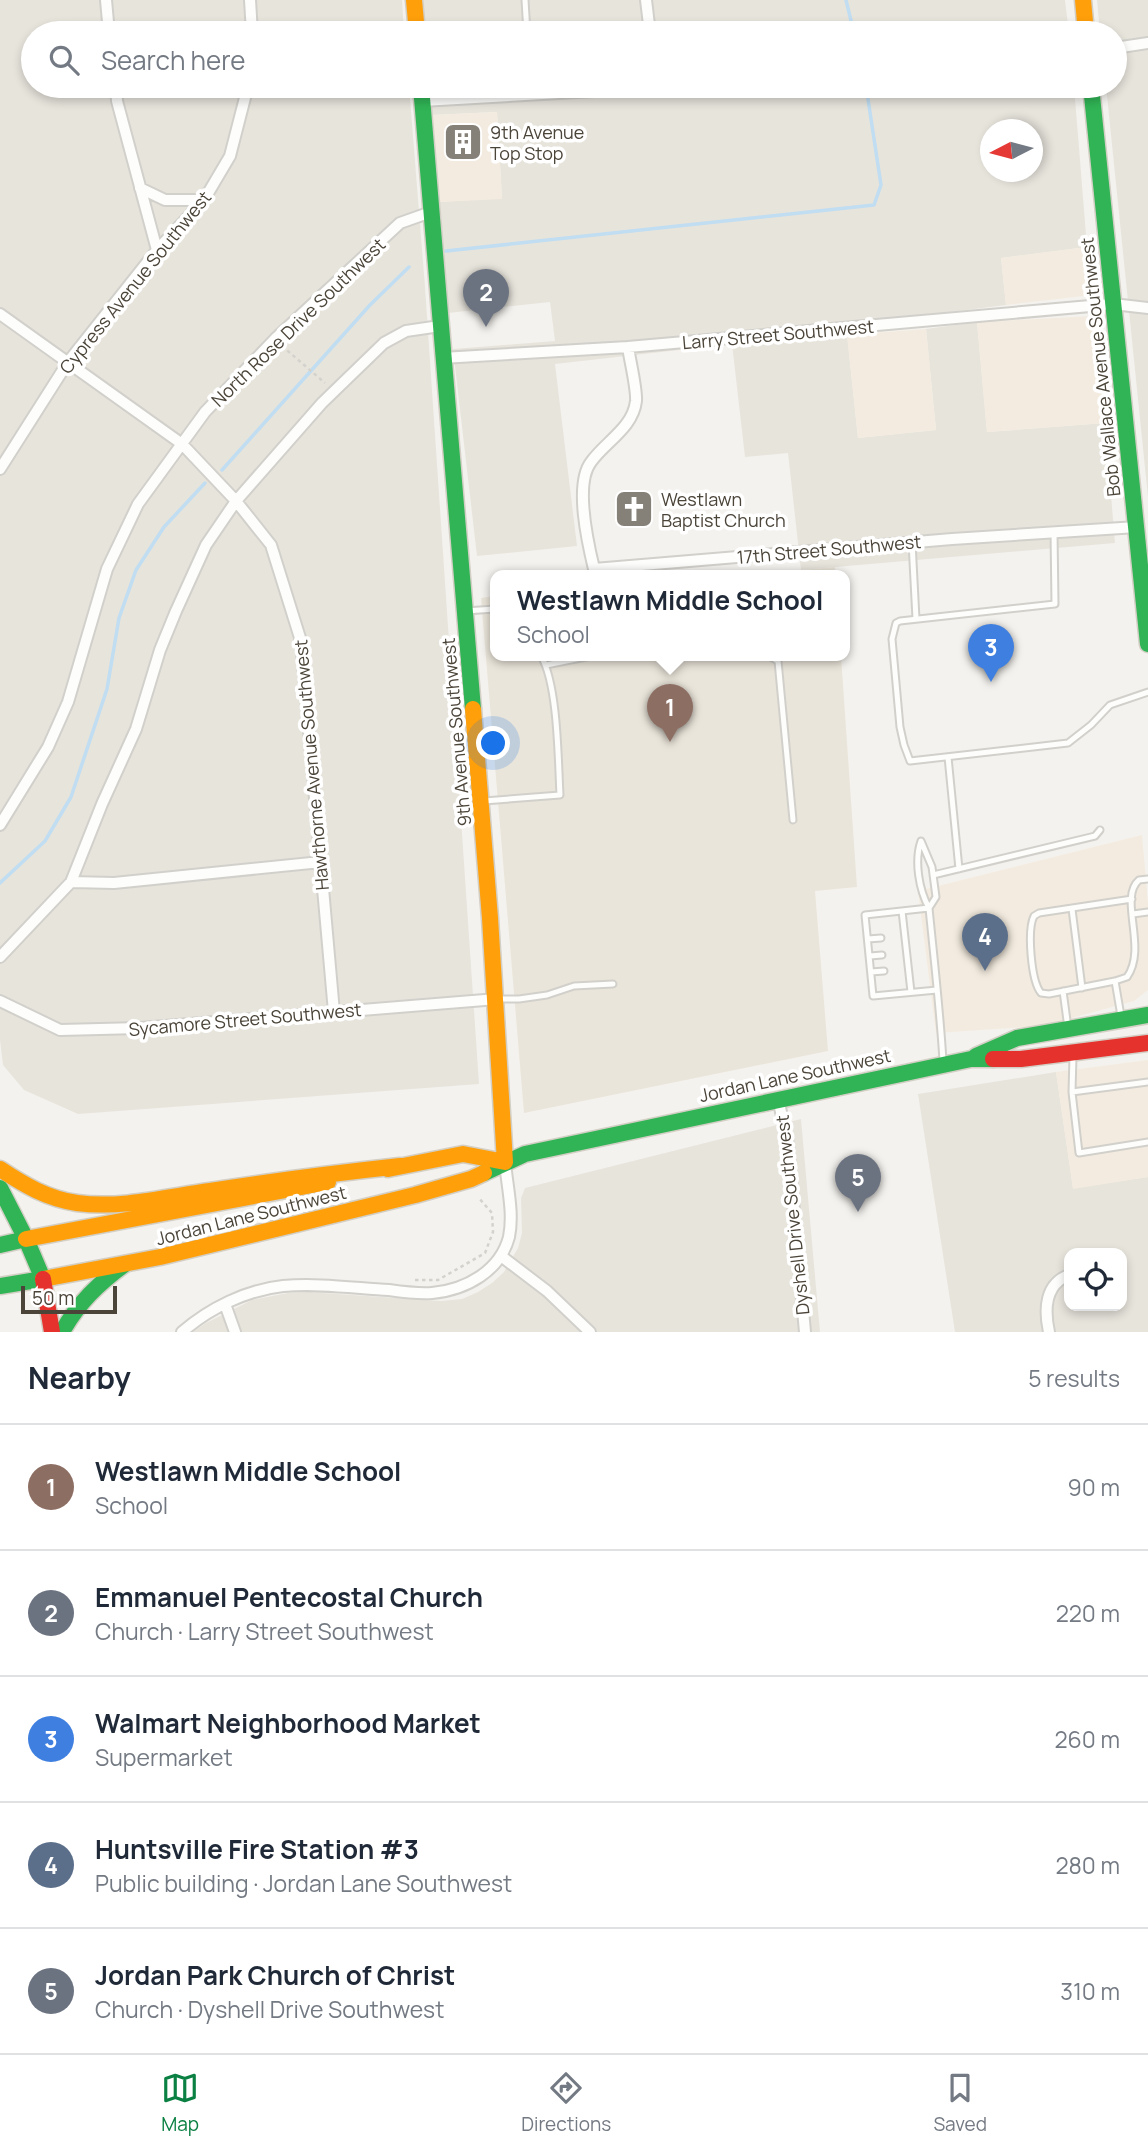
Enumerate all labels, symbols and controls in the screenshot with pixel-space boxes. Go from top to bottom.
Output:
search box [21,21,1127,98]
icon: search [45,41,83,79]
text: Search here [101,42,246,78]
north arrow [980,119,1043,182]
place label: 9th Avenue Top Stop [490,120,584,165]
building icon: 9th Avenue Top Stop [442,121,484,163]
street label: Cypress Avenue Southwest [54,186,216,378]
street label: North Rose Drive Southwest [206,232,390,412]
street label: Bob Wallace Avenue Southwest [1074,236,1126,498]
pin: 2 [463,269,509,327]
street label: Larry Street Southwest [681,314,875,354]
place label: Westlawn Baptist Church [661,487,786,532]
church icon: Westlawn Baptist Church [613,488,655,530]
street label: 17th Street Southwest [736,529,922,569]
popup [490,570,850,661]
text: Westlawn Middle School [517,582,823,618]
text: School [517,618,590,650]
pin: 3 [968,624,1014,682]
street label: 9th Avenue Southwest [436,637,476,827]
street label: Hawthorne Avenue Southwest [288,639,334,891]
pin: 1 [647,684,693,742]
your location [476,726,510,760]
pin: 4 [962,913,1008,971]
street label: Sycamore Street Southwest [128,997,362,1041]
street label: Jordan Lane Southwest [697,1043,893,1107]
street label: Dyshell Drive Southwest [770,1114,814,1316]
pin: 5 [835,1154,881,1212]
street label: Jordan Lane Southwest [153,1180,349,1250]
map controls [1064,1248,1127,1311]
button: locate [1064,1248,1127,1311]
scale bar [21,1283,117,1315]
text: 50 m [32,1285,74,1311]
text: Nearby [28,1357,131,1398]
text: 5 results [1028,1362,1120,1394]
text: Westlawn Middle School [95,1453,401,1489]
text: 1 [46,1471,56,1503]
text: 90 m [1068,1471,1120,1503]
text: School [95,1489,168,1521]
text: Emmanuel Pentecostal Church [95,1579,483,1615]
text: 2 [44,1597,58,1629]
text: 220 m [1056,1597,1120,1629]
text: Church · Larry Street Southwest [95,1615,434,1647]
text: Walmart Neighborhood Market [95,1705,481,1741]
text: 3 [44,1723,58,1755]
text: 260 m [1054,1723,1120,1755]
text: Supermarket [95,1741,233,1773]
text: Huntsville Fire Station #3 [95,1831,419,1867]
text: 4 [44,1849,58,1881]
text: 280 m [1055,1849,1120,1881]
text: Public building · Jordan Lane Southwest [95,1867,512,1899]
text: Jordan Park Church of Christ [95,1957,455,1993]
text: 5 [44,1975,58,2007]
text: 310 m [1060,1975,1120,2007]
text: Church · Dyshell Drive Southwest [95,1993,444,2025]
tab: Map [161,2069,199,2137]
tab: Directions [521,2069,611,2137]
tab: Saved [933,2069,987,2137]

